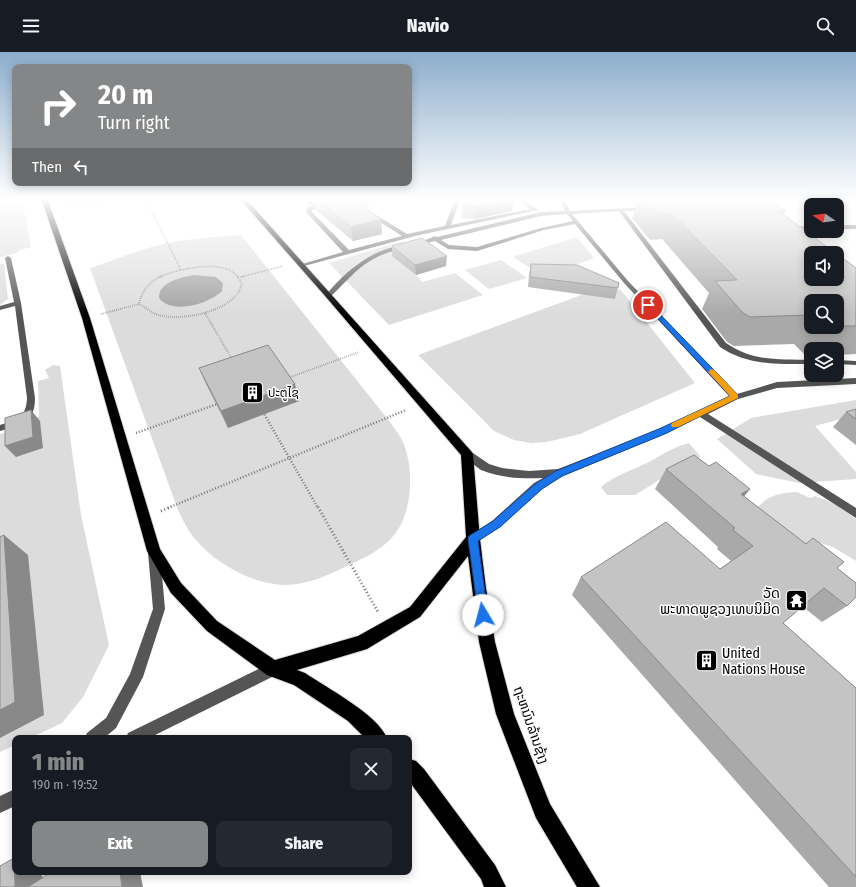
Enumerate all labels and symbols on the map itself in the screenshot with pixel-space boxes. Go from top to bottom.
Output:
north arrow [804,198,844,238]
pin [631,288,665,322]
building icon: ປະຕູໄຊ [239,380,265,406]
place label: ປະຕູໄຊ [268,386,299,401]
place label: ວັດ ພະທາດພູຊວງເທບນິມິດ [660,585,780,618]
temple icon: ວັດ ພະທາດພູຊວງເທບນິມິດ [783,588,809,614]
position arrow [462,594,504,636]
place label: United Nations House [722,645,806,678]
building icon: United Nations House [694,648,720,674]
street label: ຖະຫນົນລ້ານຊ້າງ [510,684,552,766]

